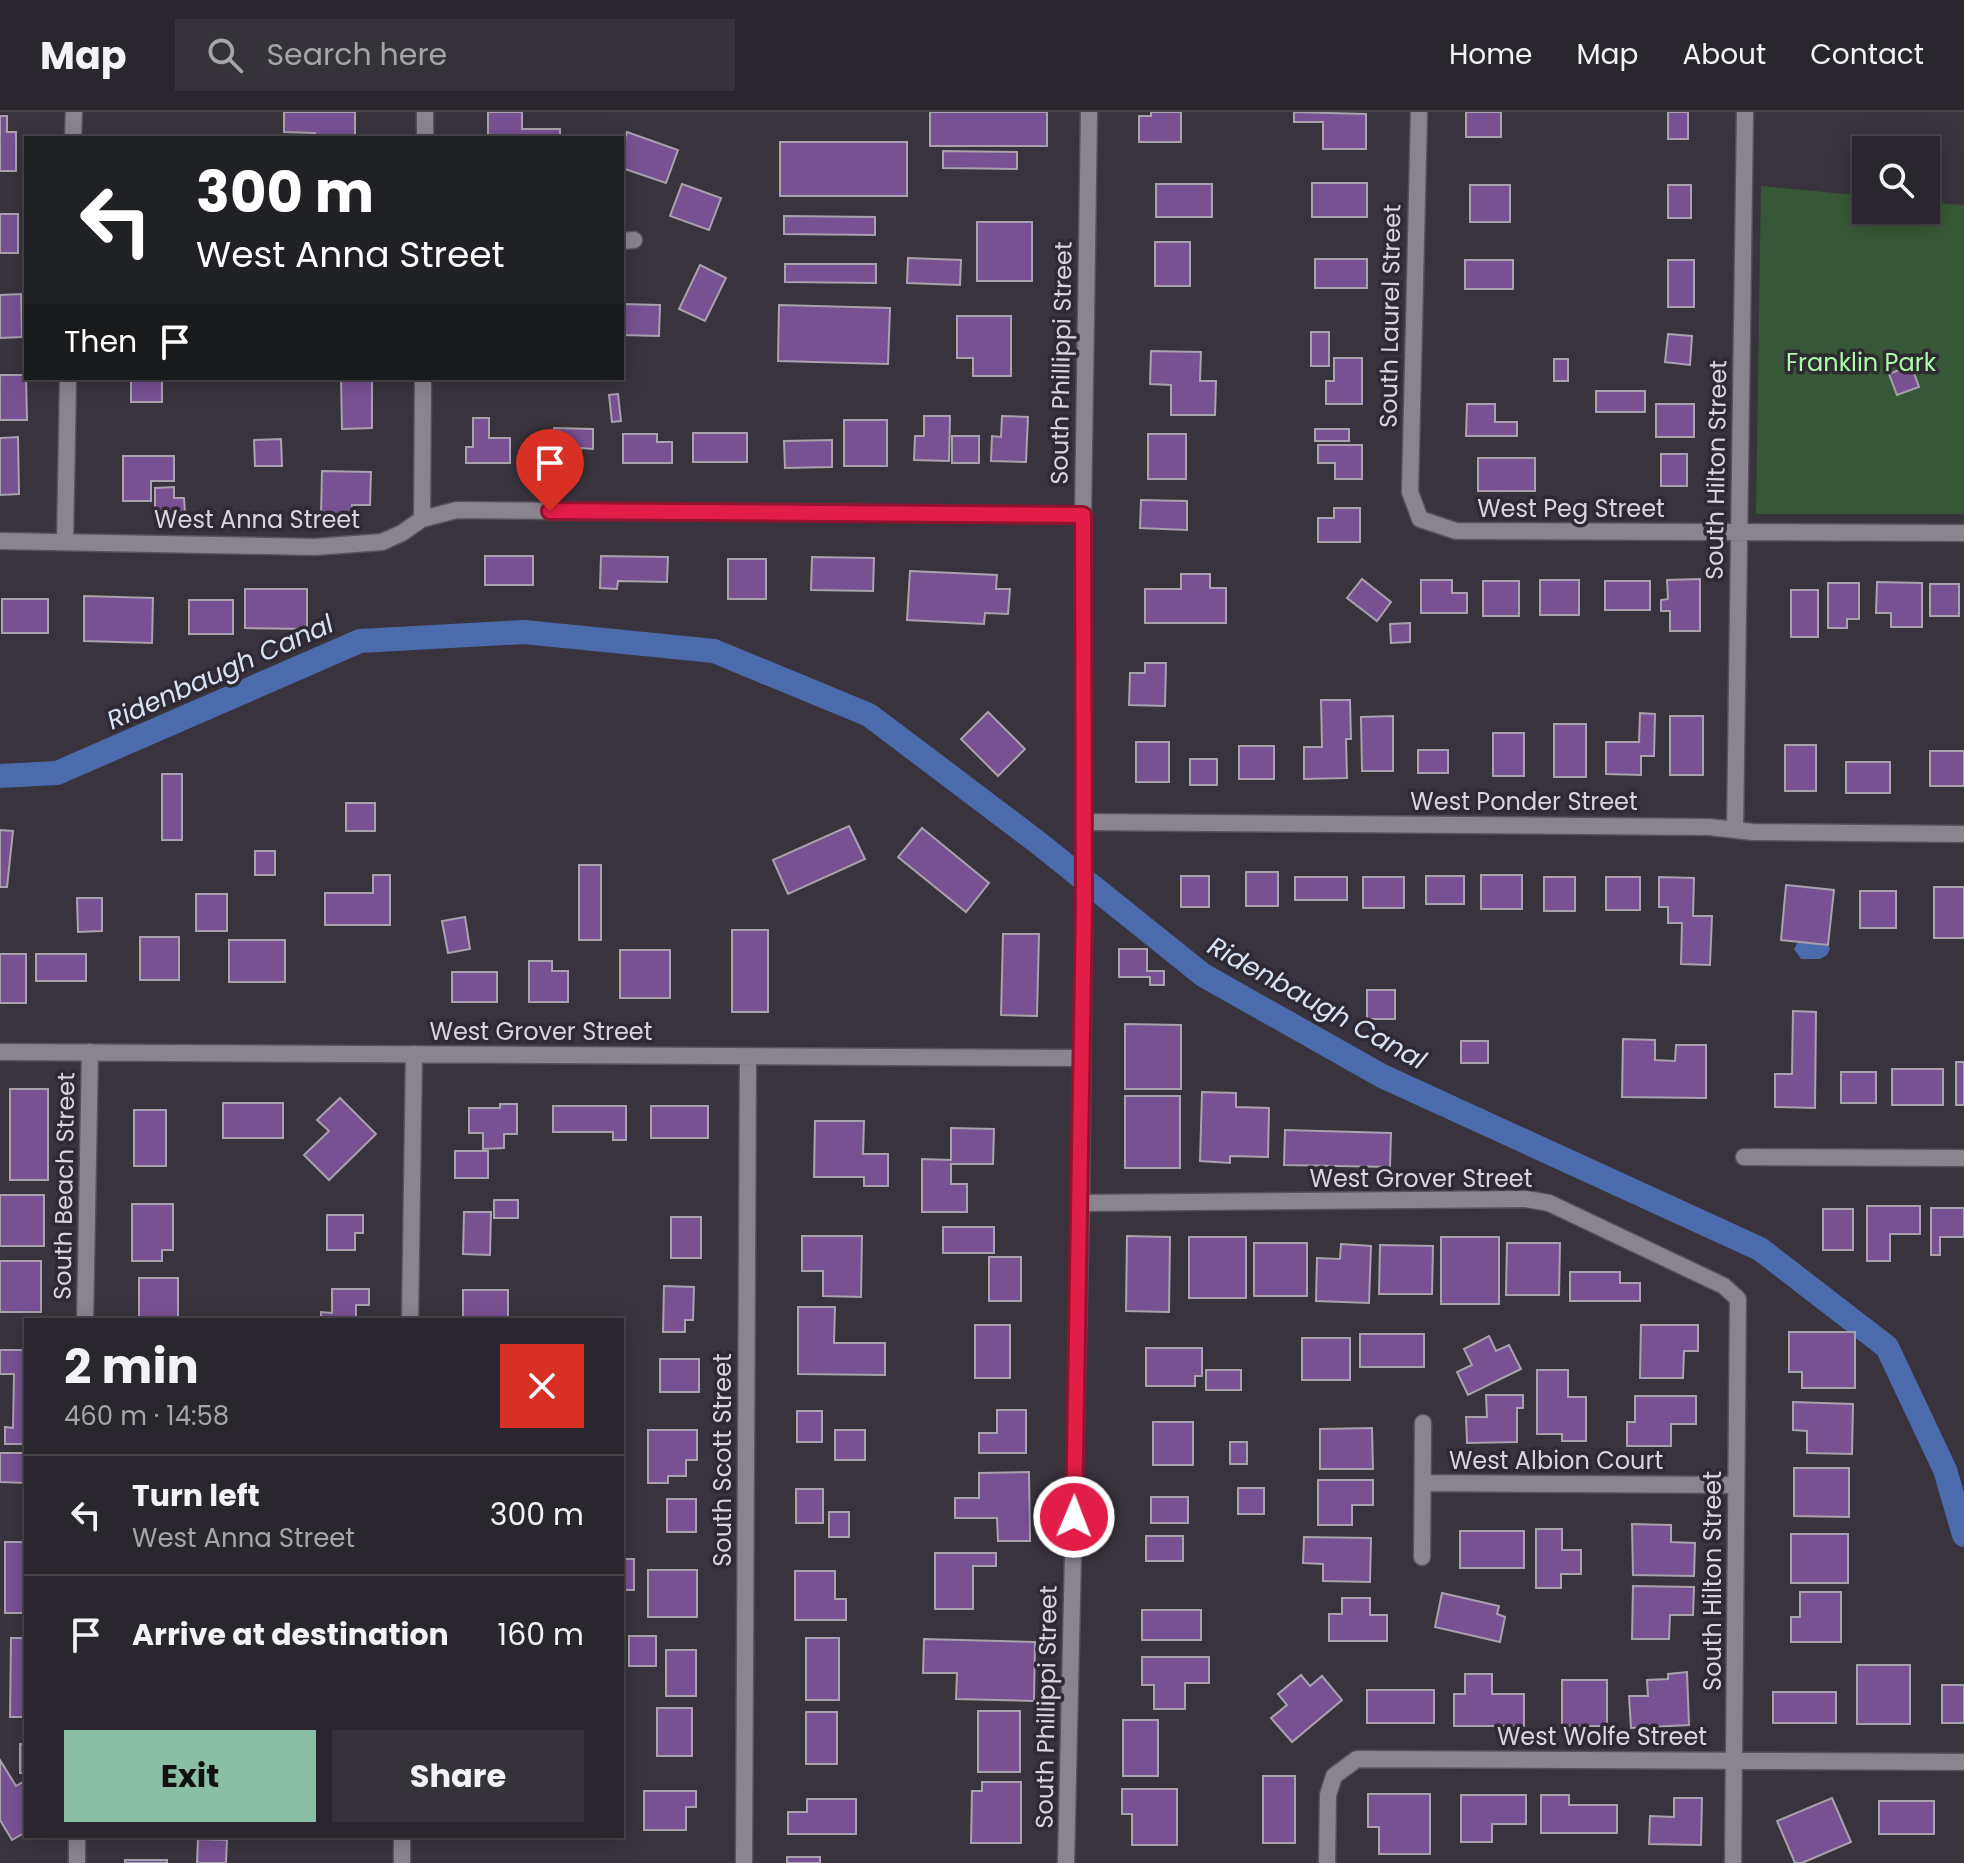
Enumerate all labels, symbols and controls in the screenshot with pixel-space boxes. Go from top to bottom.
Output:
search box [175,19,735,91]
text: Map [40,29,127,82]
icon: search [203,33,247,77]
text: Search here [267,33,447,76]
text: Home [1449,35,1532,74]
text: Map [1576,35,1638,74]
text: About [1682,35,1766,74]
text: Contact [1810,35,1924,74]
map controls [1852,136,1940,224]
button: search [1852,136,1940,224]
text: 300 m [196,153,374,232]
icon: left [64,168,168,272]
street label: South Laurel Street [1372,204,1408,428]
text: West Anna Street [196,229,505,280]
street label: South Phillippi Street [1042,241,1080,485]
text: Then [64,320,137,363]
icon: arrive [153,320,197,364]
park label: Franklin Park [1786,346,1937,379]
street label: South Hilton Street [1698,360,1734,580]
pin [516,429,584,511]
icon: arrive [528,441,572,485]
street label: West Peg Street [1477,492,1665,525]
street label: West Anna Street [154,503,360,536]
water label: Ridenbaugh Canal [101,606,340,738]
street label: West Ponder Street [1410,785,1638,818]
water label: Ridenbaugh Canal [1201,928,1433,1078]
street label: West Grover Street [430,1015,652,1048]
street label: South Beach Street [46,1072,82,1300]
street label: West Grover Street [1310,1162,1532,1195]
text: 2 min [64,1333,199,1400]
button: close [500,1344,584,1428]
street label: South Scott Street [706,1353,739,1567]
text: 460 m · 14:58 [64,1398,229,1434]
street label: West Albion Court [1449,1444,1663,1477]
street label: South Hilton Street [1696,1471,1729,1691]
text: Turn left [132,1474,260,1517]
position arrow [1032,1475,1116,1559]
icon: left [64,1493,108,1537]
text: 300 m [490,1493,584,1536]
text: West Anna Street [132,1520,355,1556]
street label: South Phillippi Street [1027,1585,1065,1829]
icon: arrive [64,1613,108,1657]
text: Arrive at destination [132,1613,449,1656]
text: 160 m [498,1613,584,1656]
street label: West Wolfe Street [1497,1720,1707,1753]
button: Exit [64,1730,316,1822]
button: Share [332,1730,584,1822]

